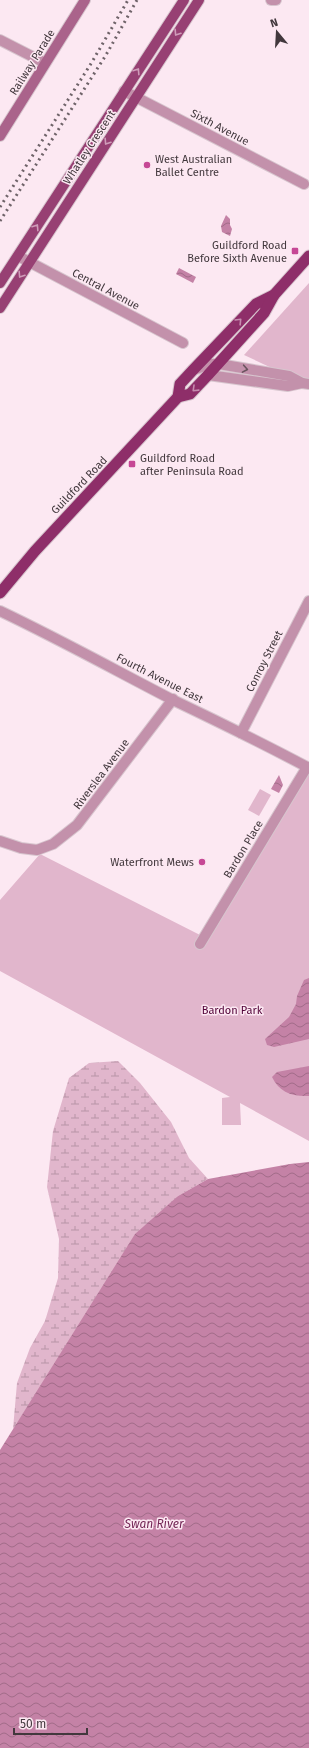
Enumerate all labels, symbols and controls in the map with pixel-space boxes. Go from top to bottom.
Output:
north arrow [257,12,297,52]
text: N [269,16,280,30]
street label: Railway Parade [7,27,58,97]
one-way arrow [175,28,182,35]
one-way arrow [132,68,140,75]
street label: Sixth Avenue [188,107,251,148]
street label: Whatley Crescent [61,108,118,187]
one-way arrow [104,138,112,145]
place label: West Australian Ballet Centre [155,153,232,179]
marker: West Australian Ballet Centre [142,160,152,170]
one-way arrow [31,224,39,231]
place label: Guildford Road Before Sixth Avenue [187,239,287,265]
marker: Guildford Road Before Sixth Avenue [290,246,300,256]
street label: Central Avenue [70,266,142,313]
one-way arrow [18,271,26,278]
one-way arrow [235,318,242,326]
one-way arrow [242,364,248,373]
one-way arrow [192,384,200,392]
place label: Guildford Road after Peninsula Road [140,452,244,478]
street label: Guildford Road [49,454,110,517]
marker: Guildford Road after Peninsula Road [127,459,137,469]
street label: Conroy Street [243,628,286,694]
street label: Fourth Avenue East [114,651,205,706]
street label: Riverslea Avenue [71,737,132,812]
street label: Bardon Place [221,818,266,881]
place label: Waterfront Mews [110,856,194,869]
marker: Waterfront Mews [197,857,207,867]
park label: Bardon Park [202,1004,263,1017]
water label: Swan River [124,1517,184,1531]
scale bar [14,1710,87,1736]
text: 50 m [20,1717,46,1731]

